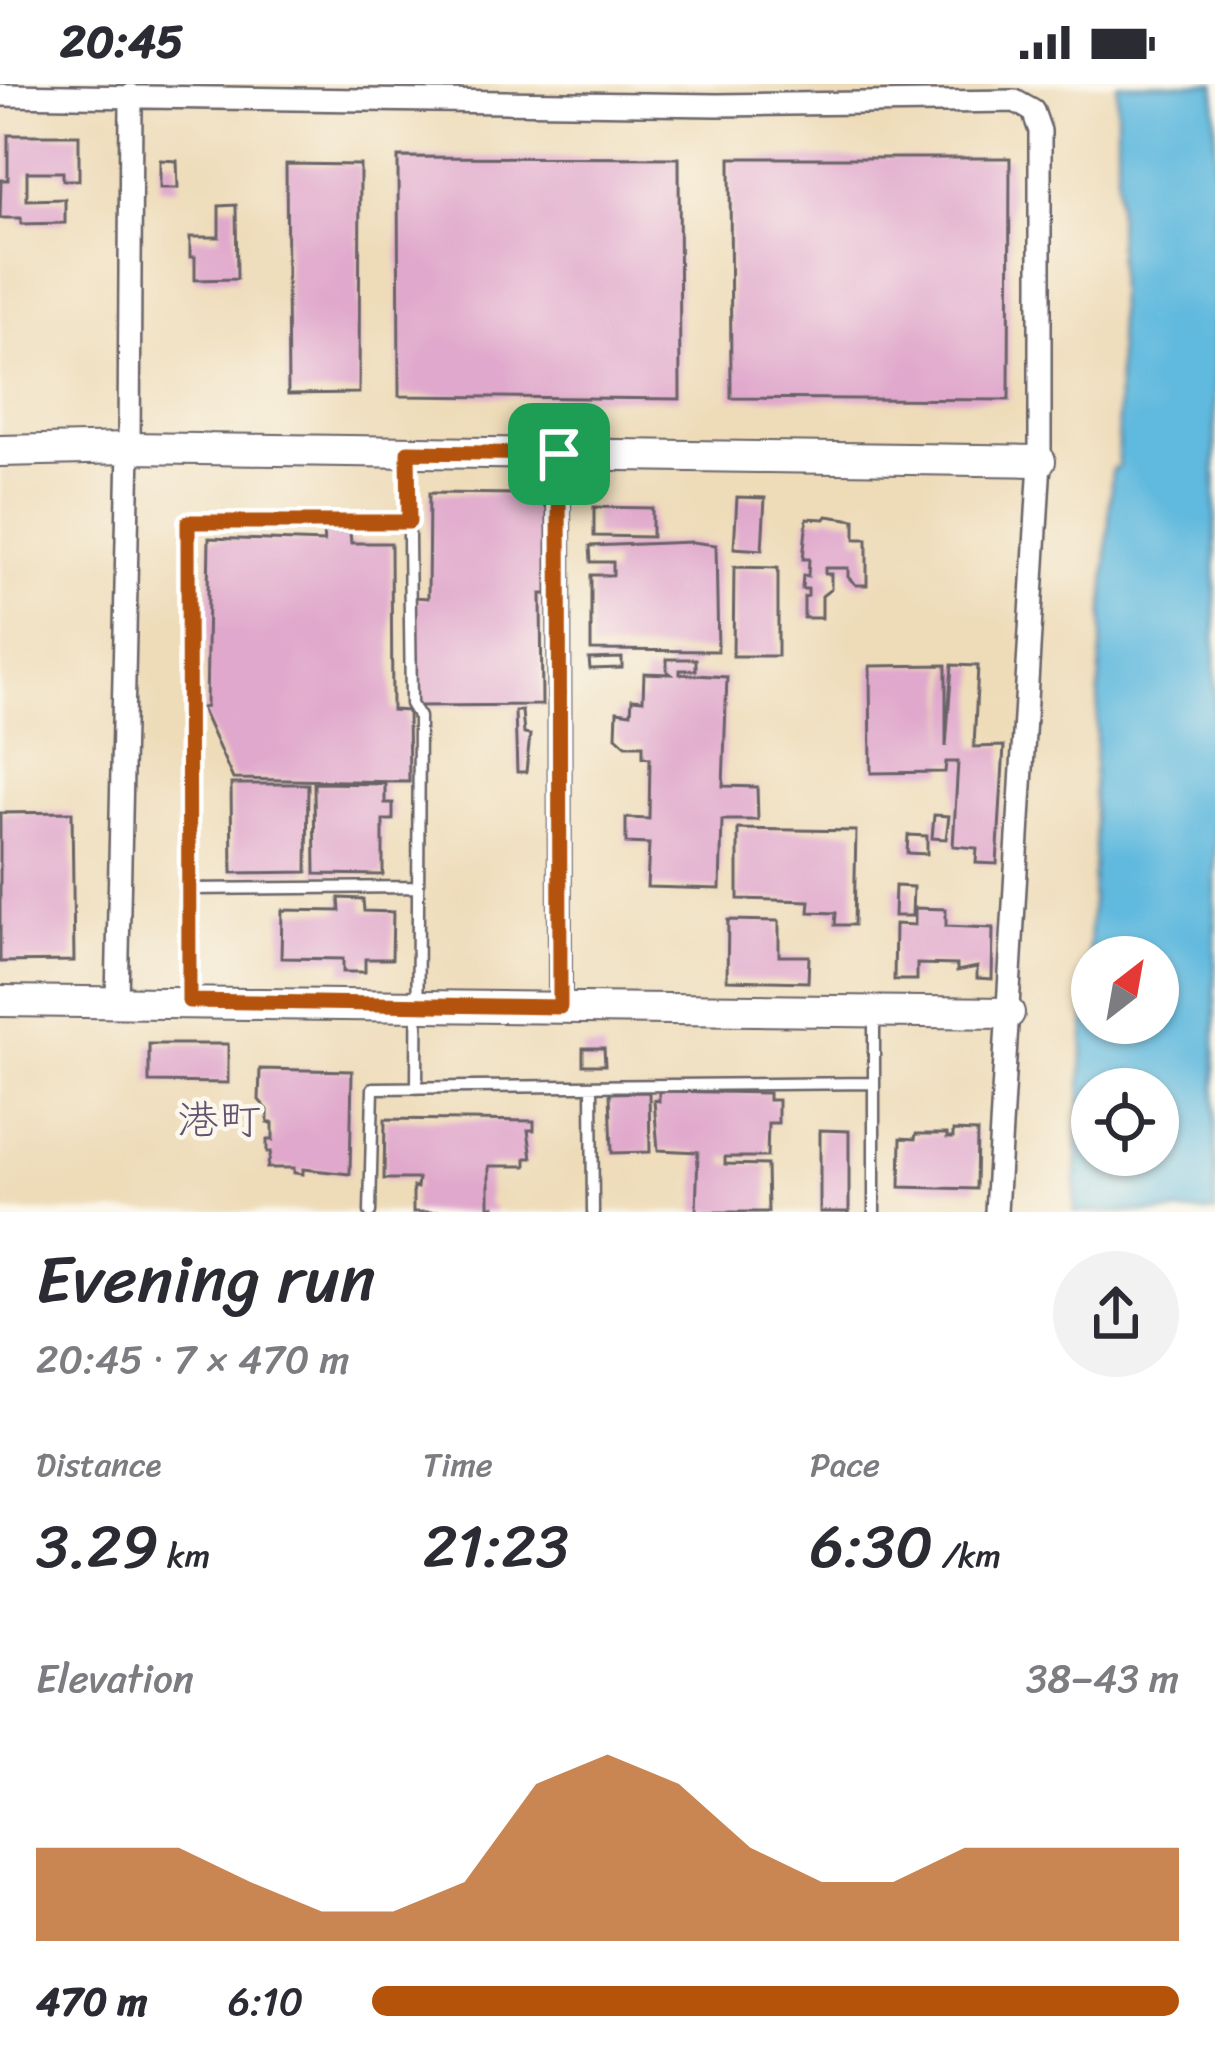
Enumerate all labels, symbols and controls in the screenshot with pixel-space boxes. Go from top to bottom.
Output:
text: 20:45 [60,2,184,82]
pin [508,403,610,505]
icon: arrive [526,421,592,487]
north arrow [1071,936,1179,1044]
map controls [1071,936,1179,1176]
button: locate [1071,1068,1179,1176]
district label: 港町 [177,1083,261,1157]
text: Evening run [36,1221,376,1338]
button: share [1053,1251,1179,1377]
text: 20:45 · 7 × 470 m [36,1325,349,1394]
text: Distance [36,1436,161,1494]
text: Time [423,1436,493,1494]
text: Pace [810,1436,880,1494]
text: 3.29 [36,1494,159,1600]
text: 21:23 [423,1494,569,1600]
text: 6:30 [810,1494,933,1600]
text: km [159,1527,210,1585]
text: /km [933,1527,1001,1585]
text: Elevation [36,1644,194,1713]
text: 38–43 m [1026,1644,1179,1713]
text: 470 m [36,1967,147,2036]
text: 6:10 [228,1967,303,2036]

